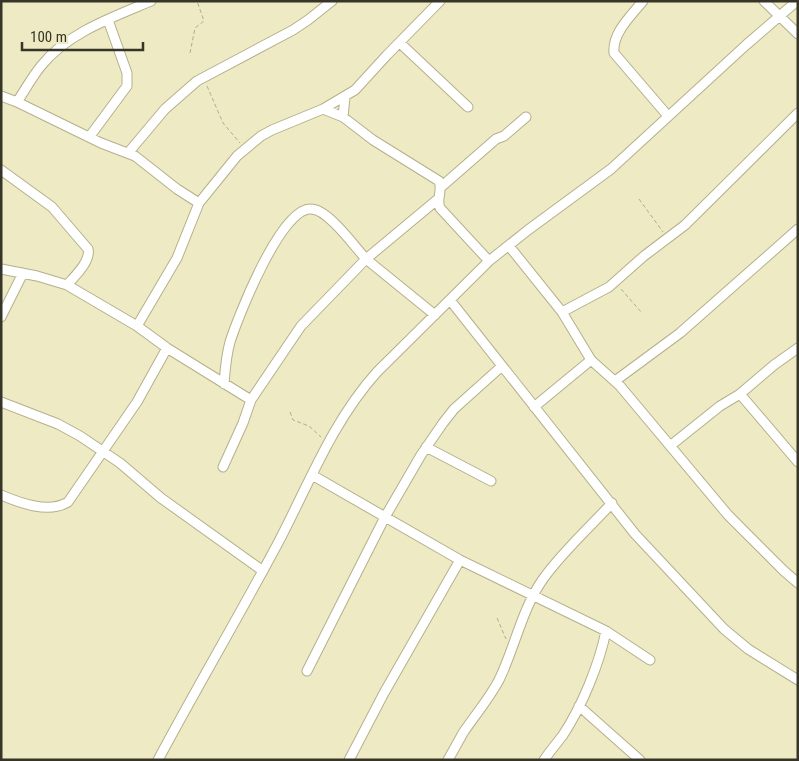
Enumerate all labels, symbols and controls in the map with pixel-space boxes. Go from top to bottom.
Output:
scale bar [22,20,144,52]
text: 100 m [30,28,67,46]

